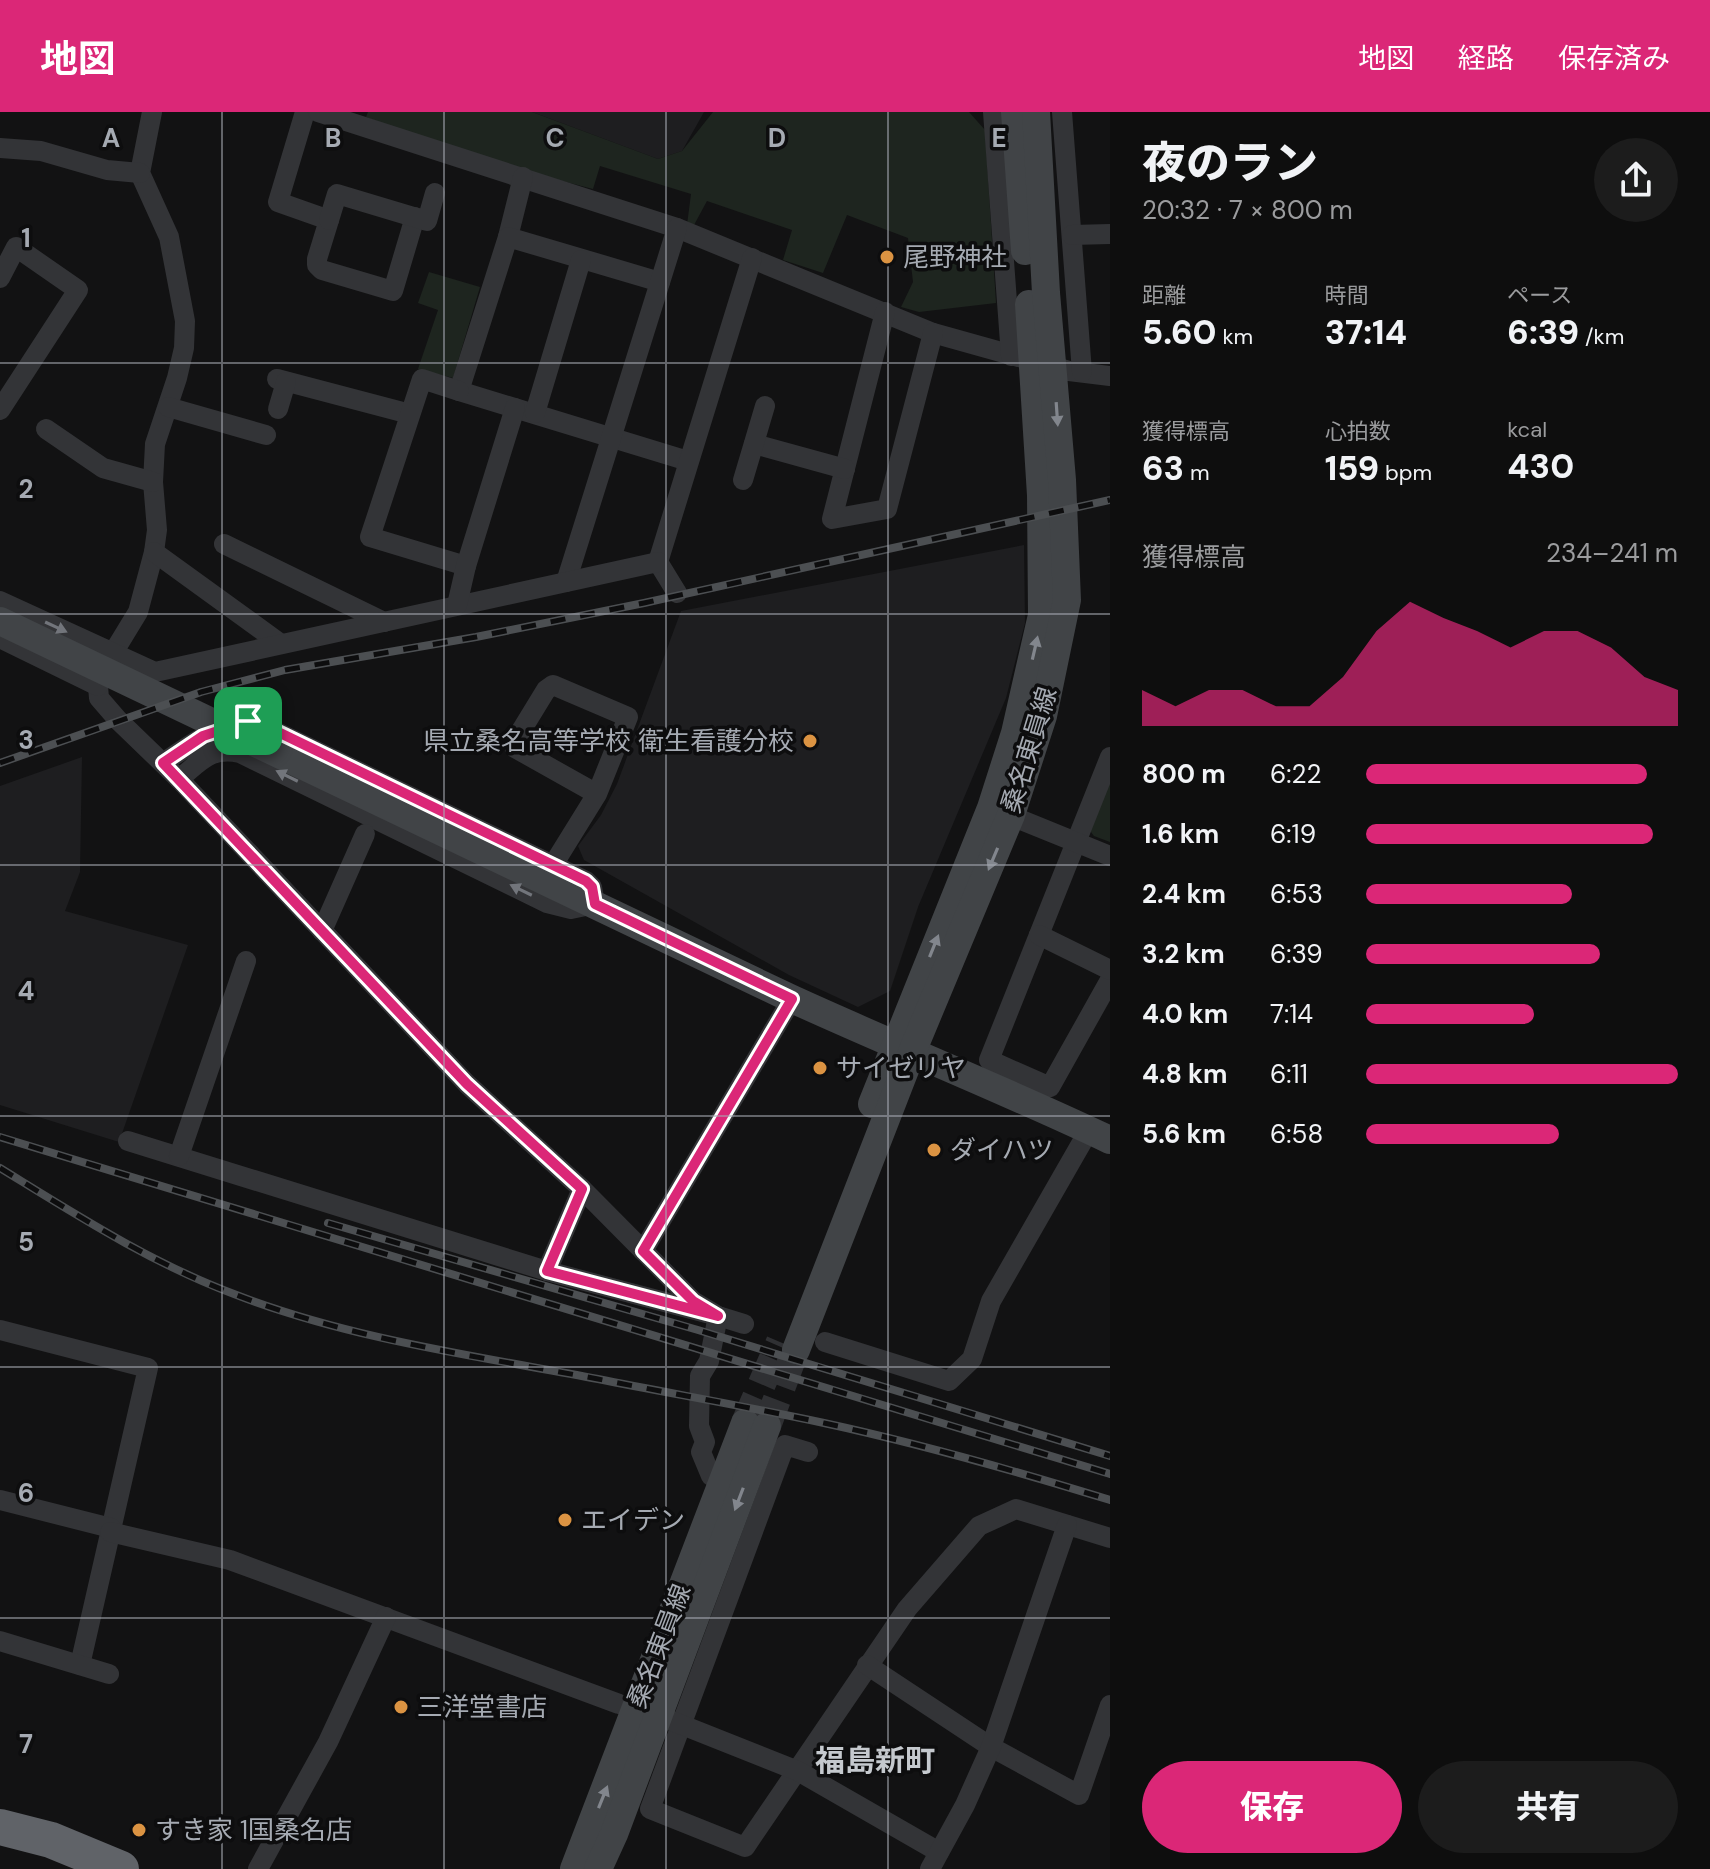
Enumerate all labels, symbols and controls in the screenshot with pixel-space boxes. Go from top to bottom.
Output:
text: 地図 [40,34,116,84]
text: 地図 [1358,40,1414,77]
text: 経路 [1458,40,1514,77]
text: 保存済み [1558,40,1670,77]
text: A [102,121,120,155]
text: B [325,121,341,155]
text: C [545,121,565,155]
text: D [768,121,786,155]
text: E [991,121,1007,155]
text: 夜のラン [1142,134,1318,192]
button: share [1594,138,1678,222]
text: 20:32 · 7 × 800 m [1142,193,1353,227]
text: 1 [21,221,31,255]
place label: 尾野神社 [903,240,1007,274]
marker: 尾野神社 [878,248,896,266]
text: 距離 [1142,281,1186,310]
text: 時間 [1325,281,1369,310]
text: ペース [1507,281,1572,310]
text: 5.60 [1142,310,1217,355]
text: 37:14 [1325,310,1407,355]
text: 6:39 [1507,310,1579,355]
text: km [1217,322,1253,351]
text: /km [1579,322,1624,351]
one-way arrow [1051,402,1064,427]
text: kcal [1507,415,1547,444]
text: 獲得標高 [1142,417,1230,446]
text: 心拍数 [1325,417,1391,446]
text: 430 [1507,444,1574,489]
text: 63 [1142,446,1184,491]
text: 159 [1325,446,1379,491]
text: m [1184,458,1210,487]
text: bpm [1379,458,1432,487]
text: 2 [18,472,34,506]
text: 234–241 m [1546,536,1678,570]
text: 獲得標高 [1142,540,1246,574]
one-way arrow [45,620,68,634]
one-way arrow [1029,635,1042,660]
street label: 桑名東員線 [994,683,1064,817]
pin [214,687,282,755]
icon: arrive [226,699,270,743]
text: 3 [18,723,34,757]
place label: 県立桑名高等学校 衛生看護分校 [423,724,794,758]
marker: 県立桑名高等学校 衛生看護分校 [801,732,819,750]
text: 800 m [1142,757,1226,791]
text: 6:22 [1270,757,1322,791]
one-way arrow [276,769,299,783]
text: 1.6 km [1142,817,1219,851]
text: 6:19 [1270,817,1316,851]
one-way arrow [986,847,999,871]
text: 2.4 km [1142,877,1226,911]
text: 6:53 [1270,877,1323,911]
one-way arrow [509,883,532,897]
one-way arrow [928,934,941,958]
text: 3.2 km [1142,937,1225,971]
text: 6:39 [1270,937,1323,971]
text: 4 [18,974,34,1008]
text: 4.0 km [1142,997,1228,1031]
text: 7:14 [1270,997,1313,1031]
place label: サイゼリヤ [836,1051,966,1085]
text: 4.8 km [1142,1057,1228,1091]
text: 6:11 [1270,1057,1308,1091]
marker: サイゼリヤ [811,1059,829,1077]
text: 5.6 km [1142,1117,1226,1151]
text: 6:58 [1270,1117,1323,1151]
place label: ダイハツ [950,1133,1053,1167]
marker: ダイハツ [925,1141,943,1159]
text: 5 [18,1225,34,1259]
text: 6 [18,1476,34,1510]
one-way arrow [732,1487,745,1511]
place label: エイデン [581,1503,685,1537]
marker: エイデン [556,1511,574,1529]
street label: 桑名東員線 [620,1579,698,1713]
place label: 三洋堂書店 [417,1690,547,1724]
marker: 三洋堂書店 [392,1698,410,1716]
text: 7 [19,1727,33,1761]
district label: 福島新町 [815,1741,935,1780]
button: 保存 [1142,1761,1402,1853]
button: 共有 [1418,1761,1678,1853]
one-way arrow [597,1785,610,1809]
place label: すき家 1国桑名店 [155,1813,352,1847]
marker: すき家 1国桑名店 [130,1821,148,1839]

